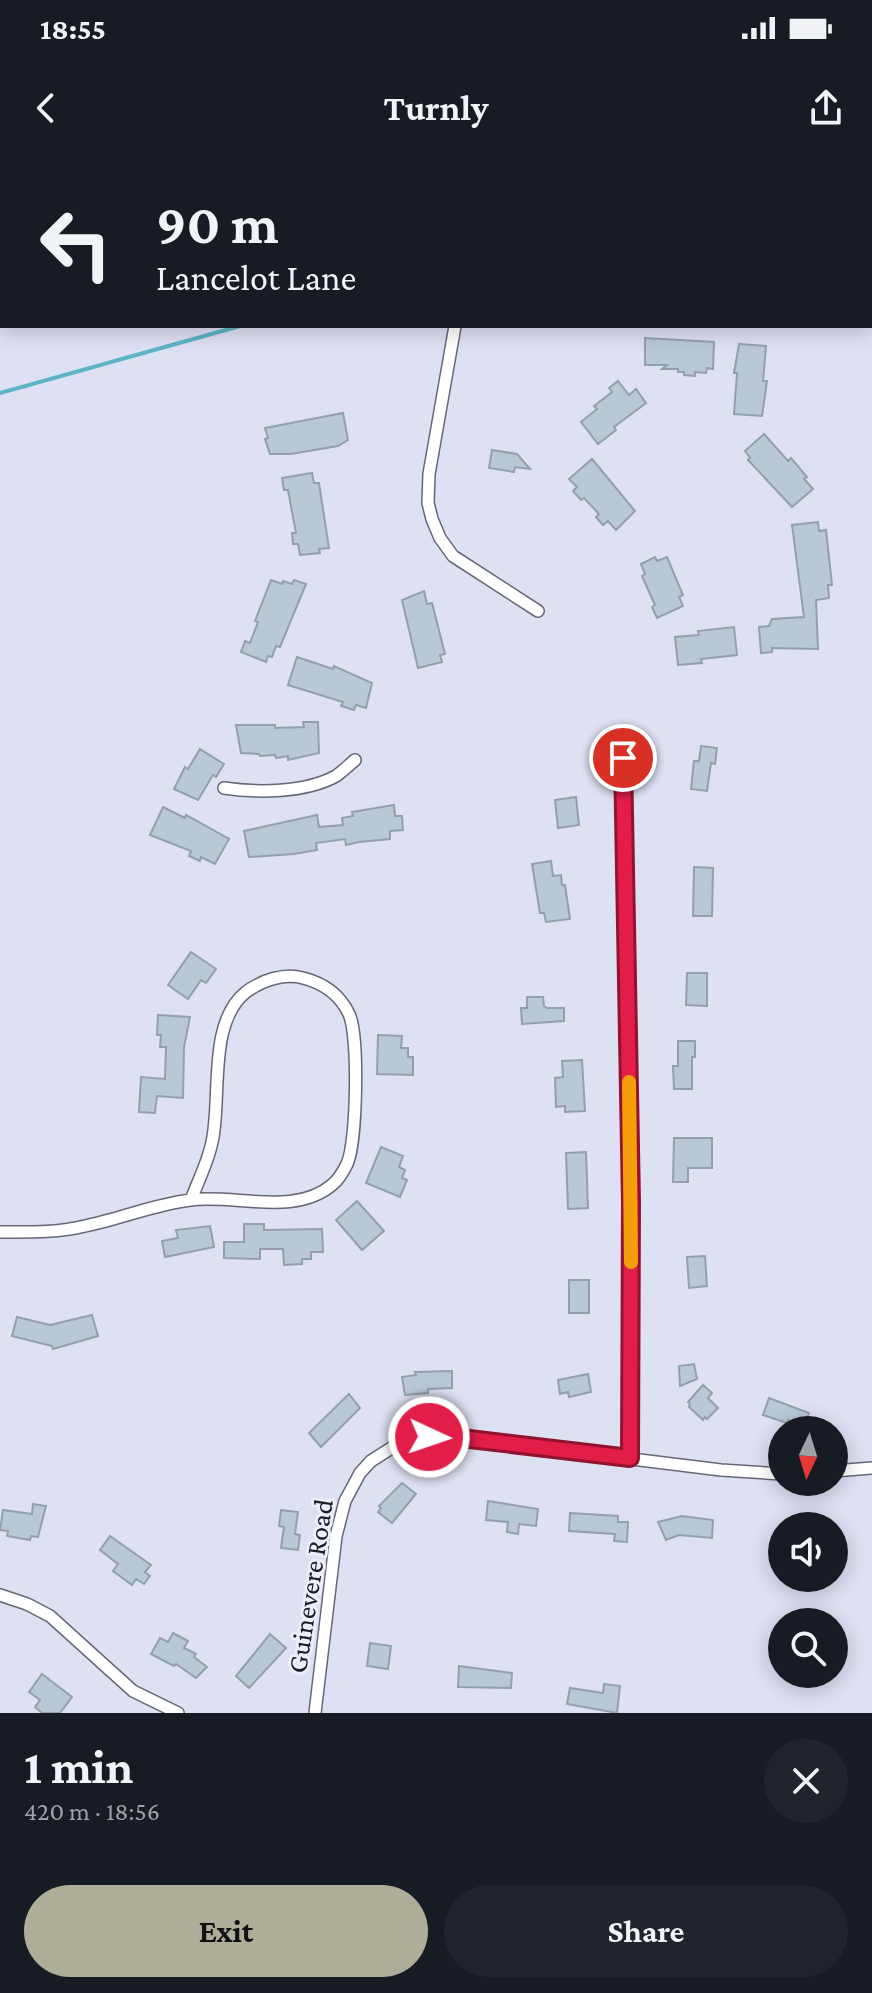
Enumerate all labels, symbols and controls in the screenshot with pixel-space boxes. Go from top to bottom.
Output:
text: 18:55 [40,12,106,45]
icon: back [24,86,68,130]
icon: share [804,86,848,130]
text: Turnly [384,88,488,128]
icon: left [24,192,128,296]
text: 90 m [156,193,279,255]
text: Lancelot Lane [156,258,356,298]
pin [589,724,657,792]
icon: arrive [601,736,645,780]
position arrow [387,1395,471,1479]
north arrow [768,1416,848,1496]
map controls [768,1416,848,1688]
street label: Guinevere Road [281,1496,339,1675]
button: sound [768,1512,848,1592]
button: search [768,1608,848,1688]
button: close [764,1739,848,1823]
text: 1 min [24,1740,133,1793]
text: 420 m · 18:56 [24,1797,160,1826]
button: Exit [24,1885,428,1977]
button: Share [444,1885,848,1977]

